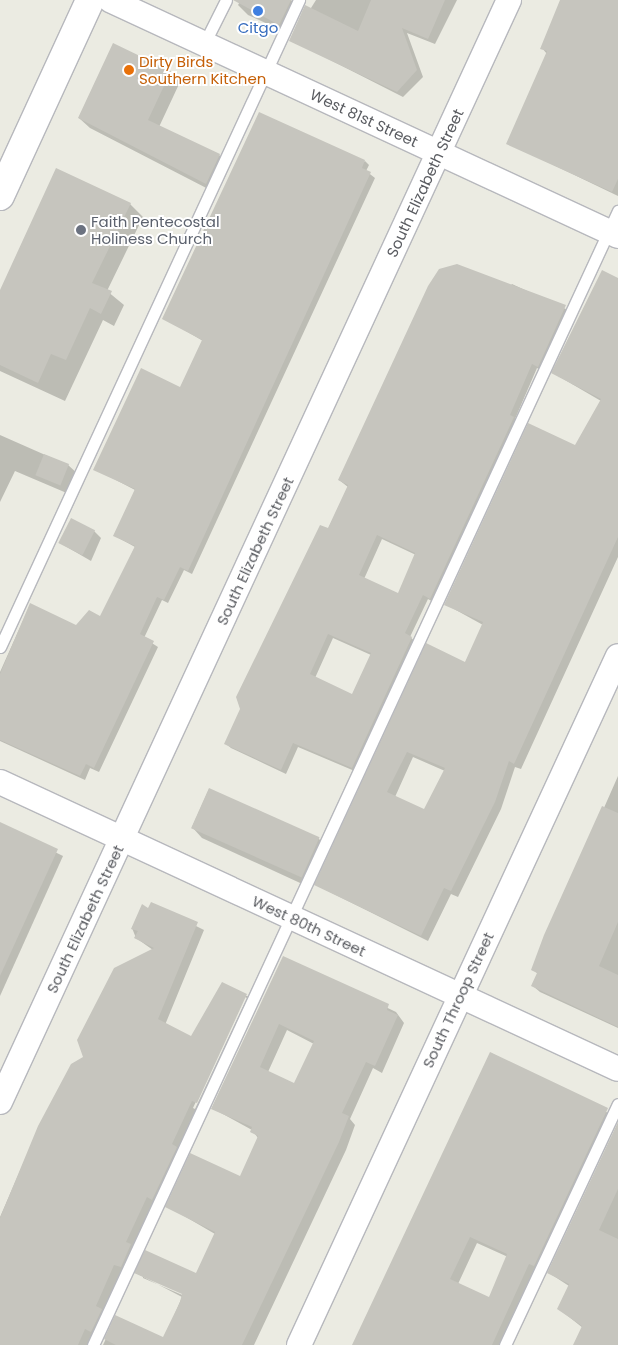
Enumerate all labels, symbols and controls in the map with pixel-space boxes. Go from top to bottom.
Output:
marker: Citgo [252,5,264,17]
place label: Citgo [238,19,278,37]
place label: Dirty Birds Southern Kitchen [139,52,266,87]
marker: Dirty Birds Southern Kitchen [123,64,135,76]
street label: West 81st Street [307,85,421,151]
street label: South Elizabeth Street [383,106,467,260]
place label: Faith Pentecostal Holiness Church [91,212,220,247]
marker: Faith Pentecostal Holiness Church [75,224,87,236]
street label: South Elizabeth Street [213,474,297,628]
street label: South Elizabeth Street [43,842,127,996]
street label: West 80th Street [249,892,369,960]
street label: South Throop Street [419,929,497,1071]

